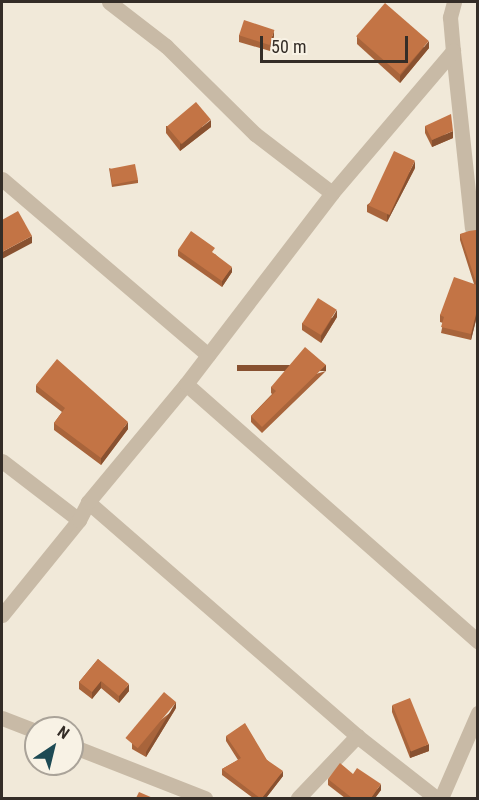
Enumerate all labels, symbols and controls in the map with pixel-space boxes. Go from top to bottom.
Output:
scale bar [263,24,412,62]
text: 50 m [271,36,306,57]
north arrow [24,716,84,776]
text: N [54,722,73,743]

